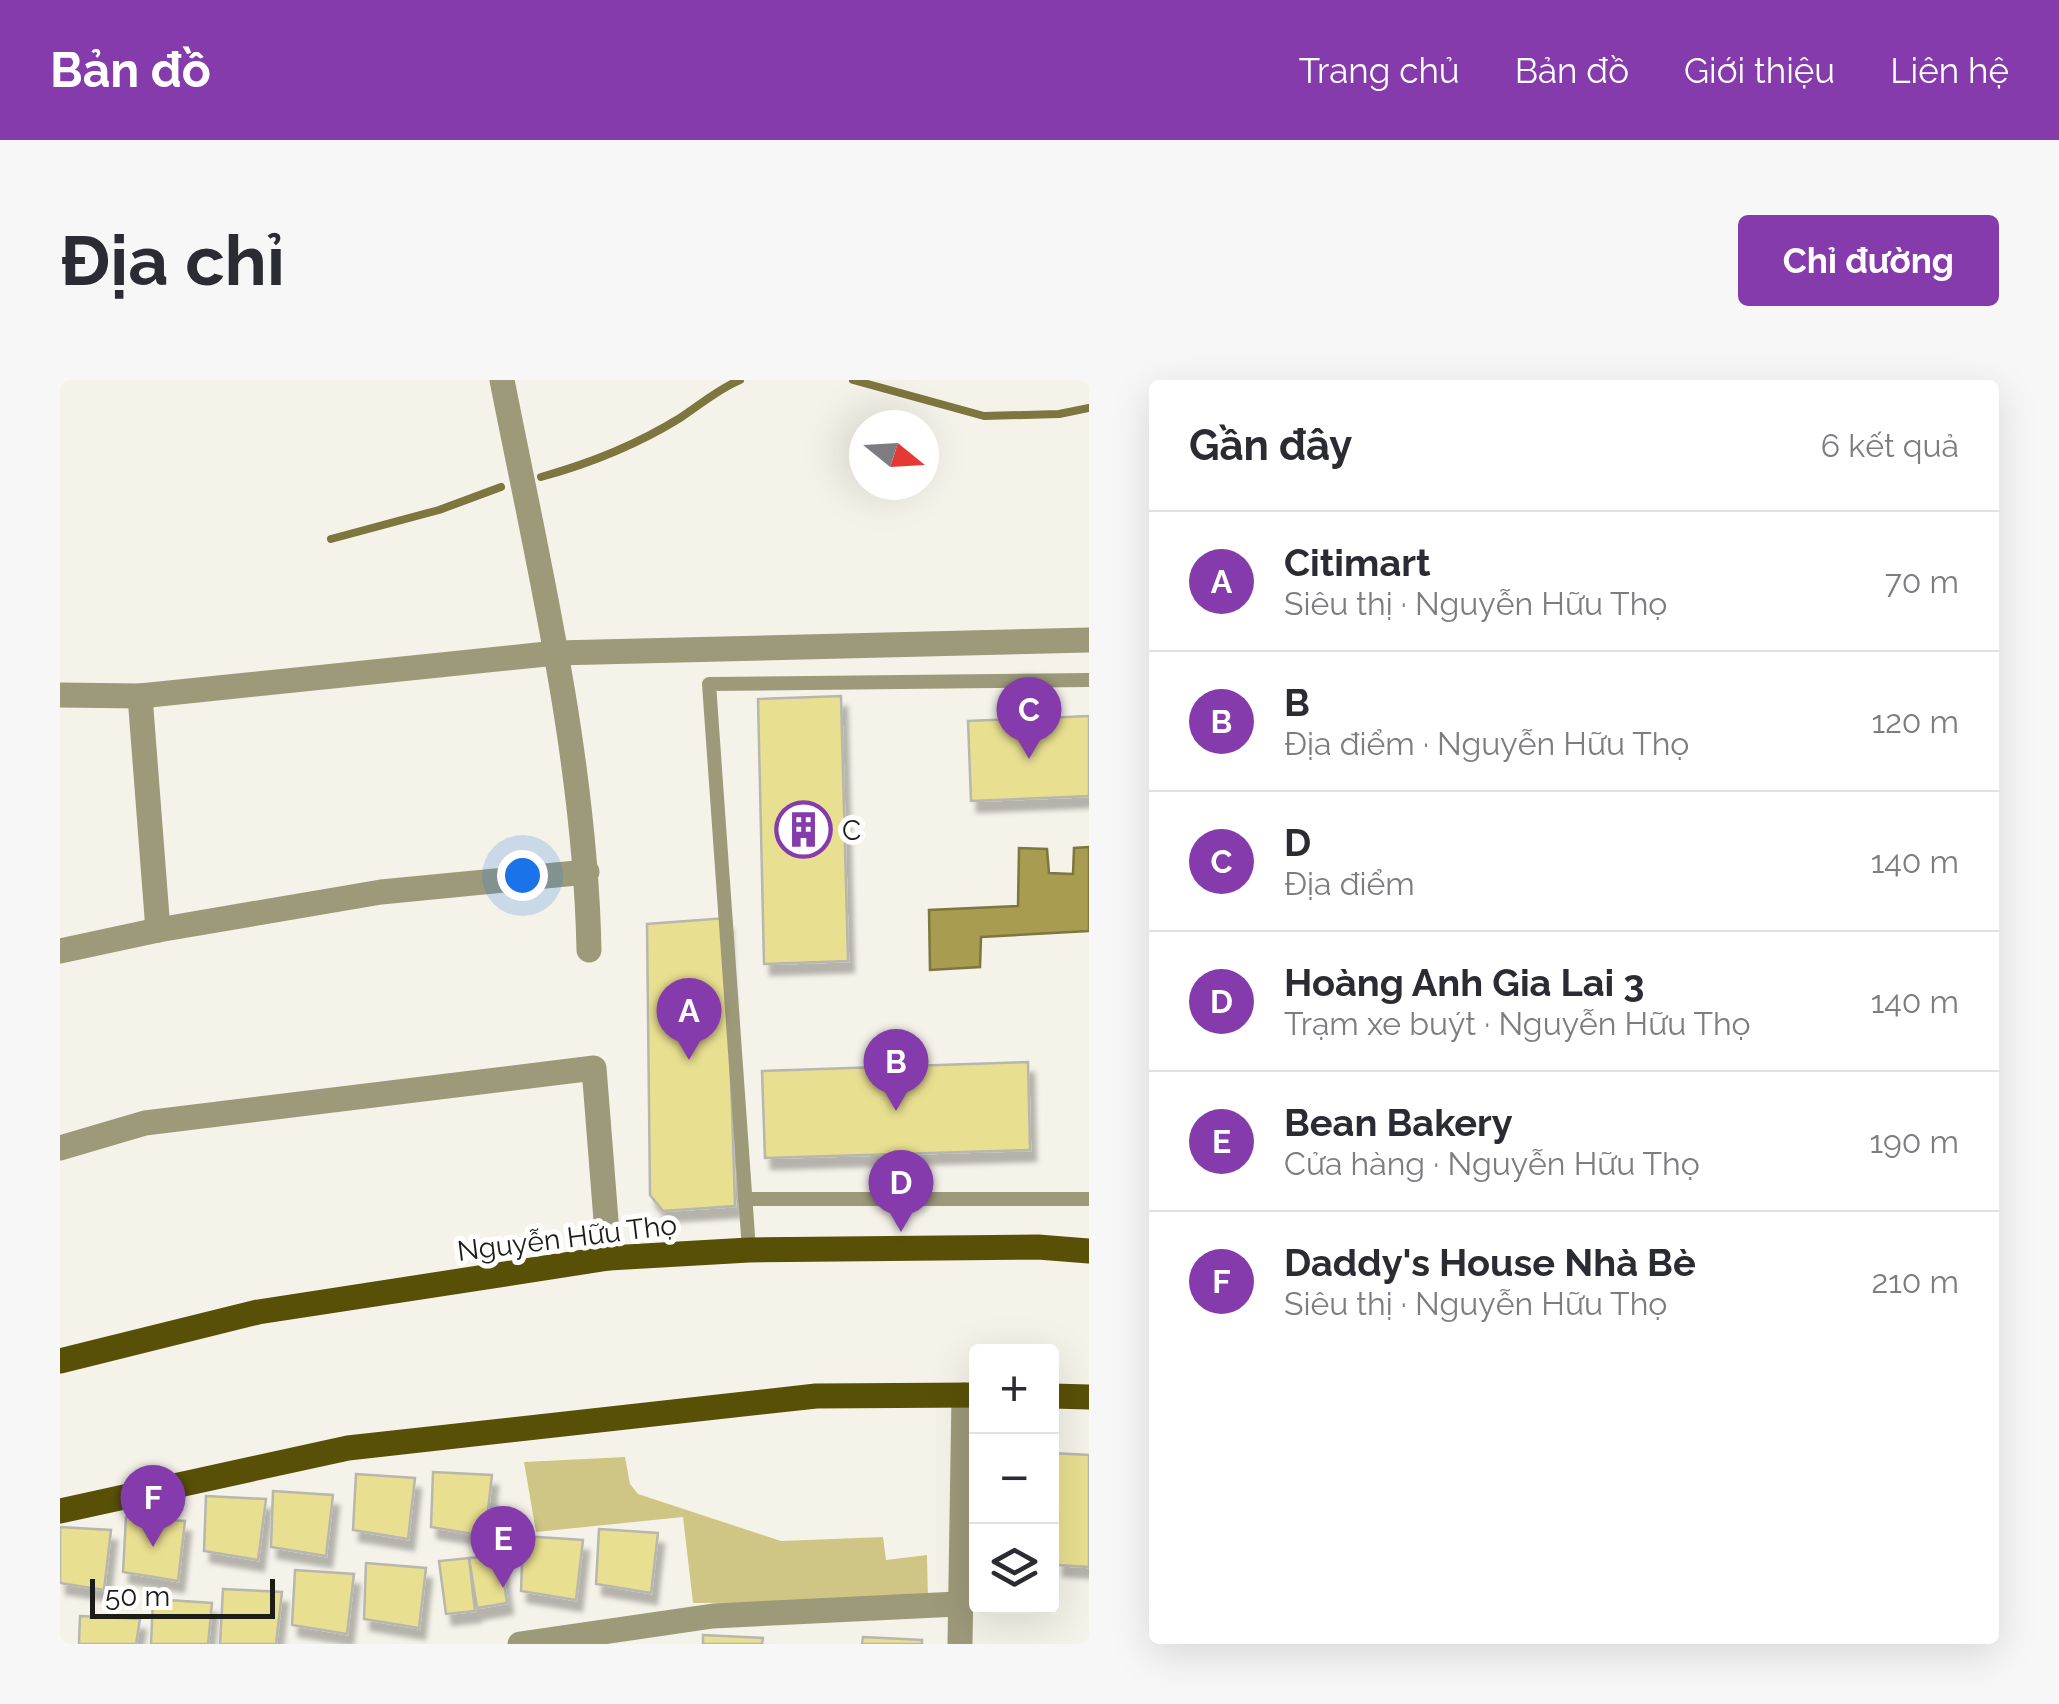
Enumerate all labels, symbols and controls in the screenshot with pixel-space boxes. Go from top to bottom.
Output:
text: Bản đồ [50,42,211,98]
text: Trang chủ [1299,50,1460,91]
text: Bản đồ [1515,50,1629,91]
text: Giới thiệu [1684,50,1835,91]
text: Liên hệ [1890,50,2009,91]
button: Chỉ đường [1738,215,1999,306]
text: Địa chỉ [60,219,285,301]
north arrow [849,410,939,500]
text: Gần đây [1189,421,1352,470]
text: 6 kết quả [1821,427,1959,464]
text: Citimart [1284,540,1431,585]
text: A [1211,563,1232,600]
text: 70 m [1885,563,1959,600]
text: Siêu thị · Nguyễn Hữu Thọ [1284,585,1667,622]
pin: C [996,676,1062,759]
text: B [1284,680,1310,725]
text: B [1211,703,1232,740]
text: 120 m [1871,703,1959,740]
text: Địa điểm · Nguyễn Hữu Thọ [1284,725,1689,762]
building icon: C [773,800,833,860]
place label: C [842,814,861,847]
text: D [1284,820,1311,865]
text: C [1211,843,1232,880]
text: 140 m [1871,843,1959,880]
your location [497,850,548,901]
text: Địa điểm [1284,865,1415,902]
text: Hoàng Anh Gia Lai 3 [1284,960,1645,1005]
pin: A [656,978,722,1060]
text: D [1210,983,1233,1020]
text: 140 m [1871,983,1959,1020]
text: Trạm xe buýt · Nguyễn Hữu Thọ [1284,1005,1751,1042]
pin: B [864,1028,928,1111]
text: Bean Bakery [1284,1100,1513,1145]
text: E [1212,1123,1231,1160]
text: 190 m [1869,1123,1959,1160]
text: Cửa hàng · Nguyễn Hữu Thọ [1284,1145,1700,1182]
pin: D [868,1150,934,1232]
street label: Nguyễn Hữu Thọ [455,1208,679,1268]
text: Daddy's House Nhà Bè [1284,1240,1696,1285]
text: F [1212,1263,1231,1300]
text: 210 m [1871,1263,1959,1300]
text: Siêu thị · Nguyễn Hữu Thọ [1284,1285,1667,1322]
map controls [969,1344,1059,1614]
button: + [969,1344,1059,1434]
button: − [969,1434,1059,1524]
pin: F [121,1464,186,1547]
pin: E [470,1506,536,1588]
button: layers [969,1524,1059,1614]
scale bar [90,1574,275,1618]
text: 50 m [105,1580,170,1613]

